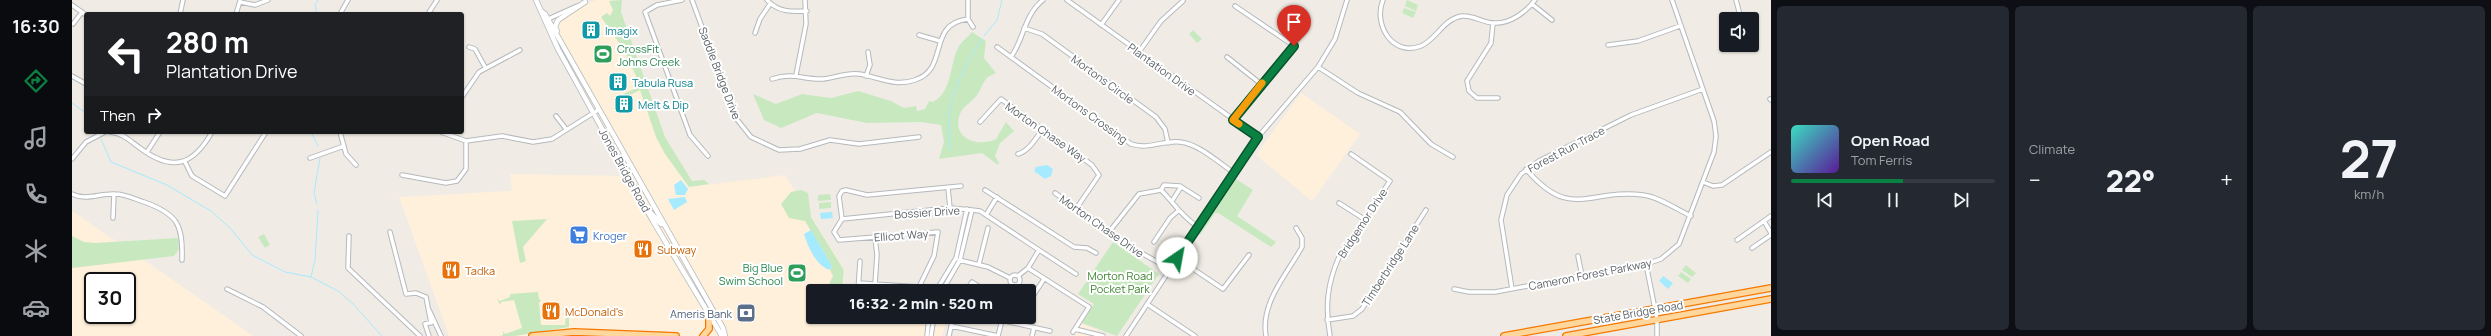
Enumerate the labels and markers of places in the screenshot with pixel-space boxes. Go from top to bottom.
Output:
pin [1277,5,1311,46]
building icon: Imagix [580,19,602,41]
place label: Imagix [605,23,638,38]
place label: CrossFit Johns Creek [617,41,680,69]
sports icon: CrossFit Johns Creek [592,43,614,65]
building icon: Tabula Rusa [607,71,629,93]
place label: Tabula Rusa [632,75,693,90]
building icon: Melt & Dip [613,93,635,115]
place label: Melt & Dip [638,97,689,112]
supermarket icon: Kroger [568,224,590,246]
place label: Kroger [593,228,627,243]
restaurant icon: Subway [632,238,654,260]
place label: Subway [657,242,697,257]
restaurant icon: Tadka [440,259,462,281]
place label: Big Blue Swim School [719,260,784,288]
sports icon: Big Blue Swim School [786,262,808,284]
place label: Tadka [465,263,495,278]
restaurant icon: McDonald's [540,300,562,322]
bank icon: Ameris Bank [735,302,757,324]
place label: McDonald's [565,304,623,319]
place label: Ameris Bank [670,306,733,321]

